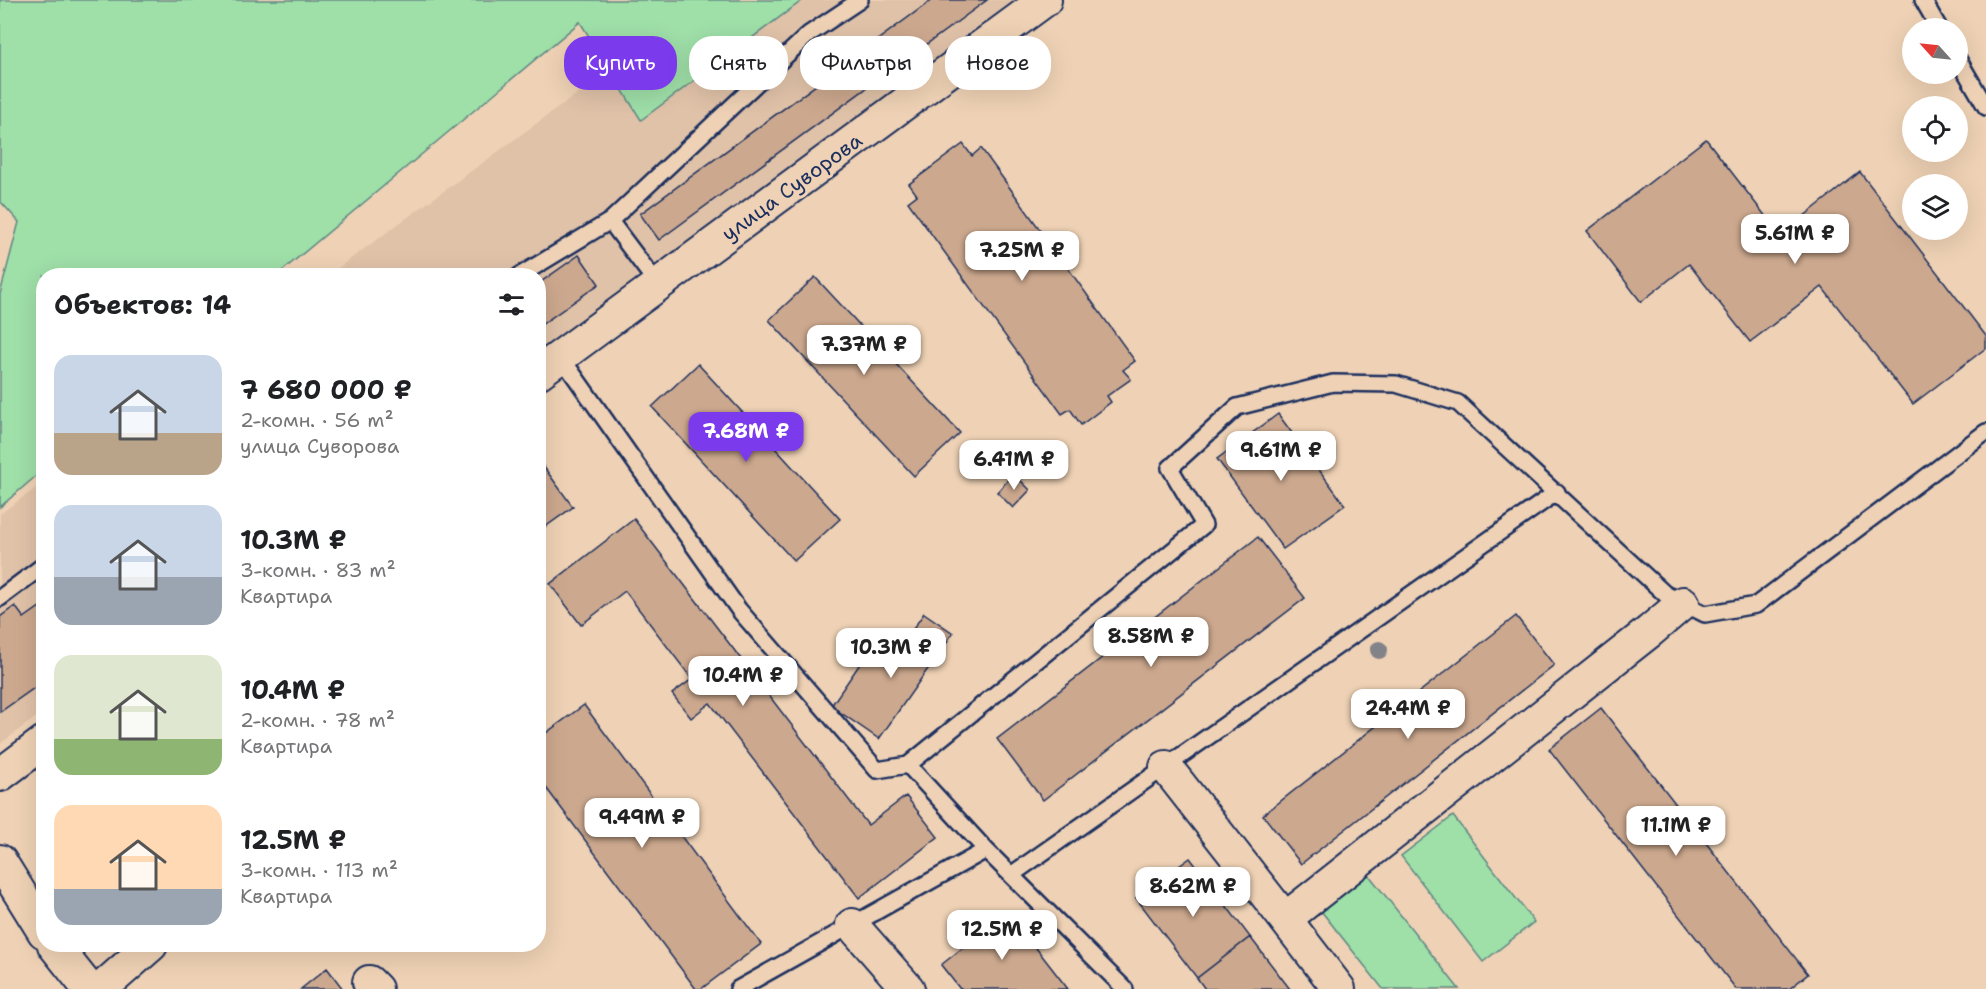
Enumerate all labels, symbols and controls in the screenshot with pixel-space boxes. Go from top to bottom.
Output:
north arrow [1902,18,1968,84]
map controls [1902,18,1968,240]
chip: Купить [564,36,677,90]
chip: Снять [689,36,788,90]
chip: Фильтры [800,36,933,90]
chip: Новое [945,36,1051,90]
button: locate [1902,96,1968,162]
street label: улица Суворова [716,126,868,248]
button: layers [1902,174,1968,240]
pin: 5.61M ₽ [1740,214,1850,265]
text: 5.61M ₽ [1755,220,1835,246]
pin: 7.25M ₽ [967,231,1077,282]
text: 7.25M ₽ [979,237,1065,263]
text: Объектов: 14 [54,287,231,322]
icon: filters [495,288,528,321]
pin: 7.37M ₽ [809,325,919,376]
text: 7.37M ₽ [821,331,907,357]
text: 7 680 000 ₽ [240,372,412,407]
icon: home [102,379,174,451]
text: 2-комн. · 56 m² [240,407,394,433]
pin: 7.68M ₽ [691,412,801,463]
text: 7.68M ₽ [703,418,789,444]
pin: 9.61M ₽ [1226,431,1336,482]
text: улица Суворова [240,433,400,459]
text: 9.61M ₽ [1240,437,1322,463]
pin: 6.41M ₽ [959,440,1069,491]
text: 6.41M ₽ [973,446,1055,472]
text: 10.3M ₽ [240,522,347,557]
icon: home [102,529,174,601]
text: 3-комн. · 83 m² [240,557,396,583]
text: Квартира [240,583,332,609]
pin: 8.58M ₽ [1096,617,1206,668]
text: 8.58M ₽ [1108,623,1195,649]
pin: 10.3M ₽ [836,628,946,679]
text: 10.3M ₽ [850,634,932,660]
pin: 10.4M ₽ [688,656,798,707]
text: 10.4M ₽ [702,662,784,688]
text: 10.4M ₽ [240,672,346,707]
icon: home [102,679,174,751]
pin: 24.4M ₽ [1353,689,1463,740]
text: 24.4M ₽ [1365,695,1451,721]
text: 2-комн. · 78 m² [240,707,395,733]
text: Квартира [240,733,332,759]
pin: 9.49M ₽ [587,798,697,849]
text: 9.49M ₽ [598,804,686,830]
pin: 11.1M ₽ [1621,806,1731,857]
text: 11.1M ₽ [1640,812,1712,838]
text: 12.5M ₽ [240,822,347,857]
icon: home [102,829,174,901]
text: 3-комн. · 113 m² [240,857,398,883]
pin: 8.62M ₽ [1138,867,1248,918]
text: 8.62M ₽ [1149,873,1237,899]
text: Квартира [240,883,332,909]
pin: 12.5M ₽ [947,910,1057,961]
text: 12.5M ₽ [961,916,1043,942]

